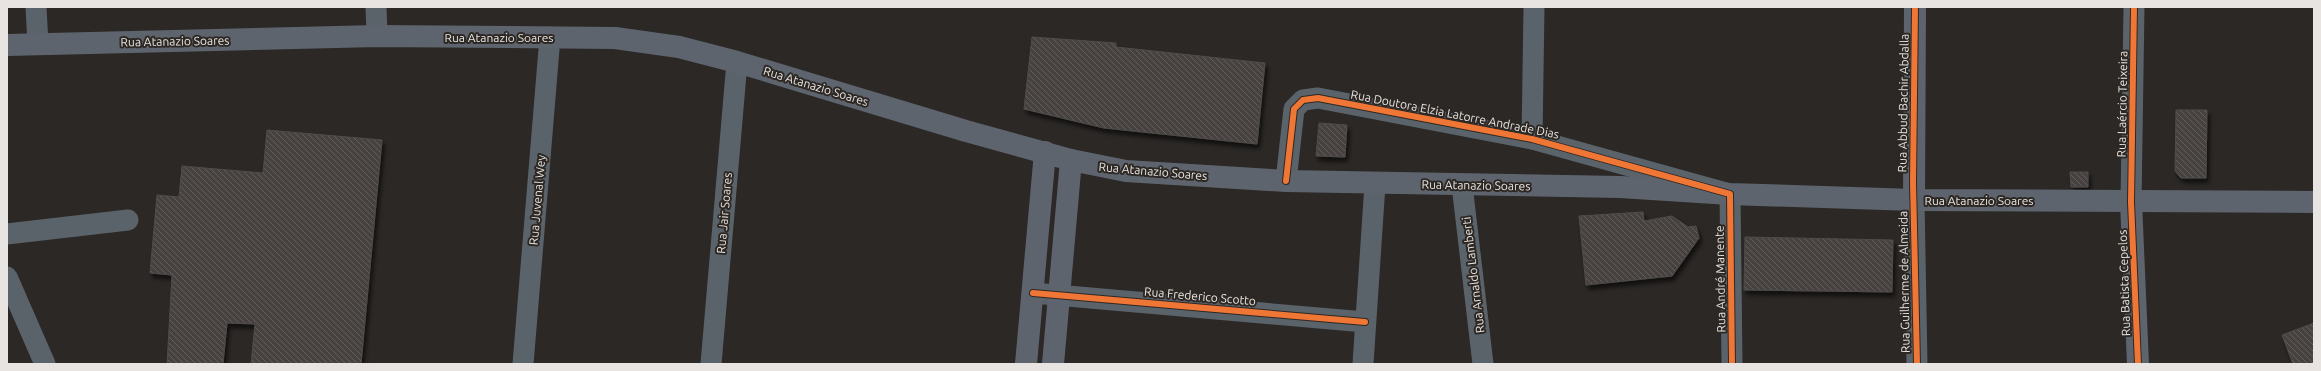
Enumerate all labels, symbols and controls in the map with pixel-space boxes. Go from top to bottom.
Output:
street label: Rua Atanazio Soares [445,31,553,44]
street label: Rua Atanazio Soares [120,34,230,48]
street label: Rua Abbud Bachir Abdalla [1895,34,1911,172]
street label: Rua Laércio Teixeira [2115,51,2129,157]
street label: Rua Atanazio Soares [762,64,870,108]
street label: Rua Doutora Elzia Latorre Andrade Dias [1350,87,1560,141]
street label: Rua Juvenal Wey [527,154,547,246]
street label: Rua Atanazio Soares [1098,160,1208,182]
street label: Rua Jair Soares [714,172,734,254]
street label: Rua Atanazio Soares [1421,178,1531,192]
street label: Rua Atanazio Soares [1925,194,2033,207]
street label: Rua Guilherme de Almeida [1896,211,1912,353]
street label: Rua Arnaldo Lamberti [1459,216,1487,334]
street label: Rua André Manente [1713,225,1727,333]
street label: Rua Batista Cepelos [2116,230,2132,336]
street label: Rua Frederico Scotto [1144,285,1256,307]

